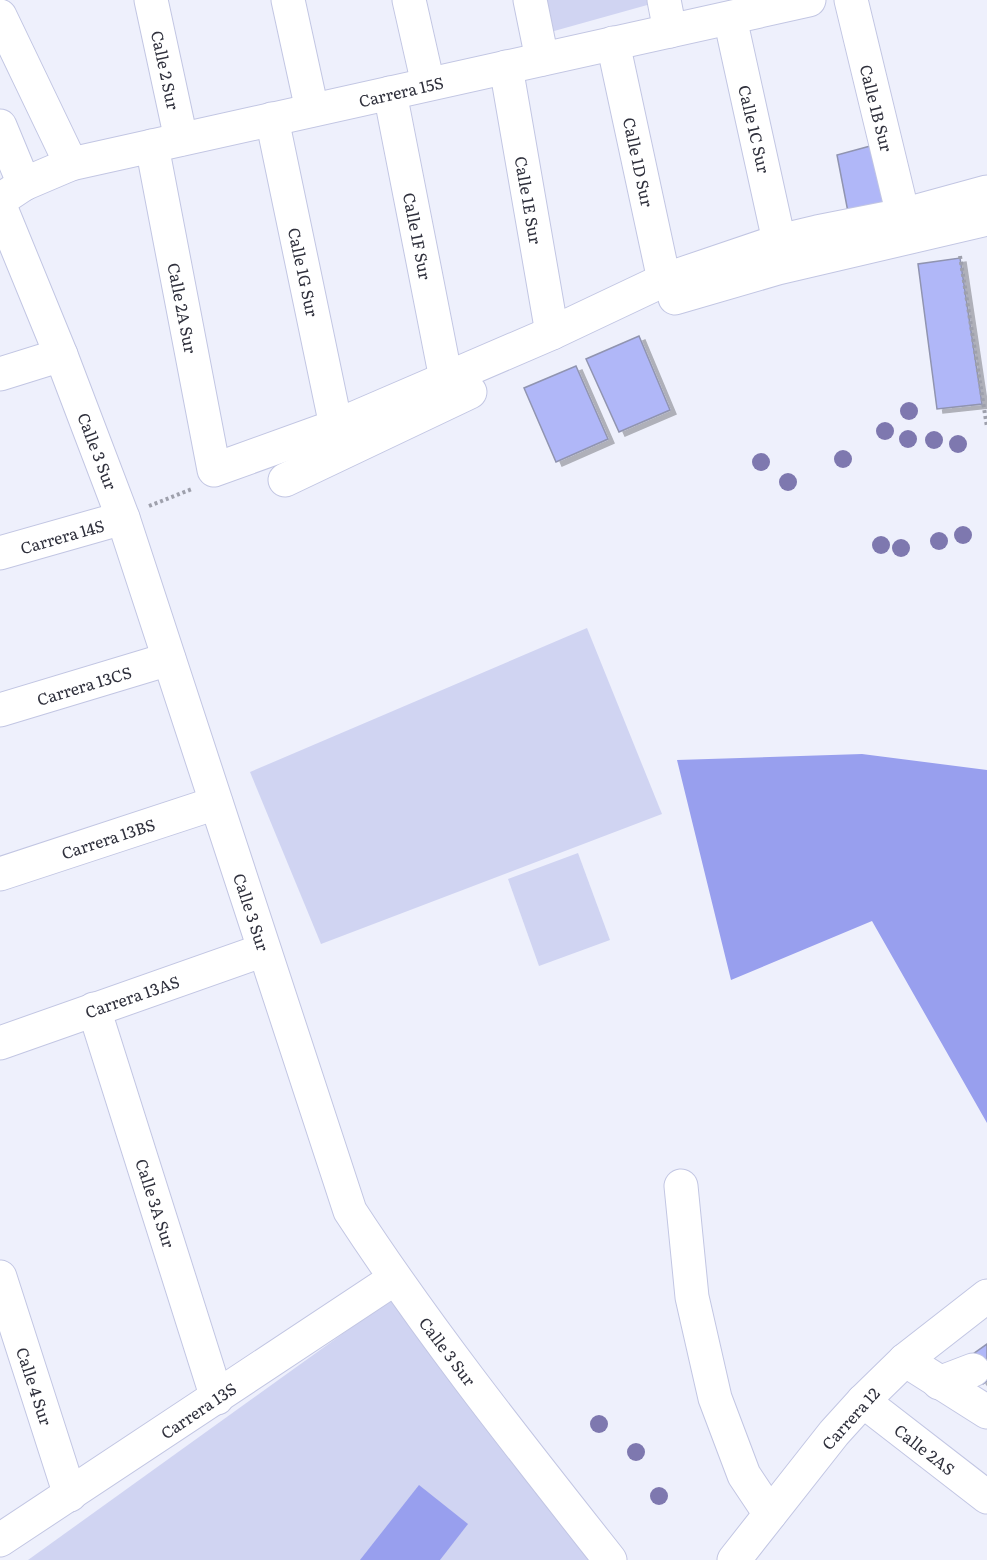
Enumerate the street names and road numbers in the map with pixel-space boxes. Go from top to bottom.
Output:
street label: Calle 2 Sur [146,28,186,112]
street label: Calle 1B Sur [855,62,900,155]
street label: Carrera 15S [356,70,446,112]
street label: Calle 1C Sur [733,83,777,176]
street label: Calle 1D Sur [618,115,660,209]
street label: Calle 1E Sur [509,154,549,246]
street label: Calle 1F Sur [398,190,438,282]
street label: Calle 1G Sur [283,225,325,319]
street label: Calle 2A Sur [162,261,204,356]
street label: Calle 3 Sur [72,409,124,493]
street label: Carrera 14S [17,513,107,559]
street label: Carrera 13CS [34,659,134,711]
street label: Carrera 13BS [58,812,158,864]
street label: Calle 3 Sur [228,870,276,954]
street label: Carrera 13AS [82,969,182,1023]
street label: Calle 3A Sur [130,1155,182,1251]
street label: Calle 3 Sur [414,1312,482,1391]
street label: Calle 4 Sur [11,1344,59,1429]
street label: Carrera 13S [155,1376,241,1444]
street label: Carrera 12 [815,1381,885,1455]
street label: Calle 2AS [890,1418,960,1480]

